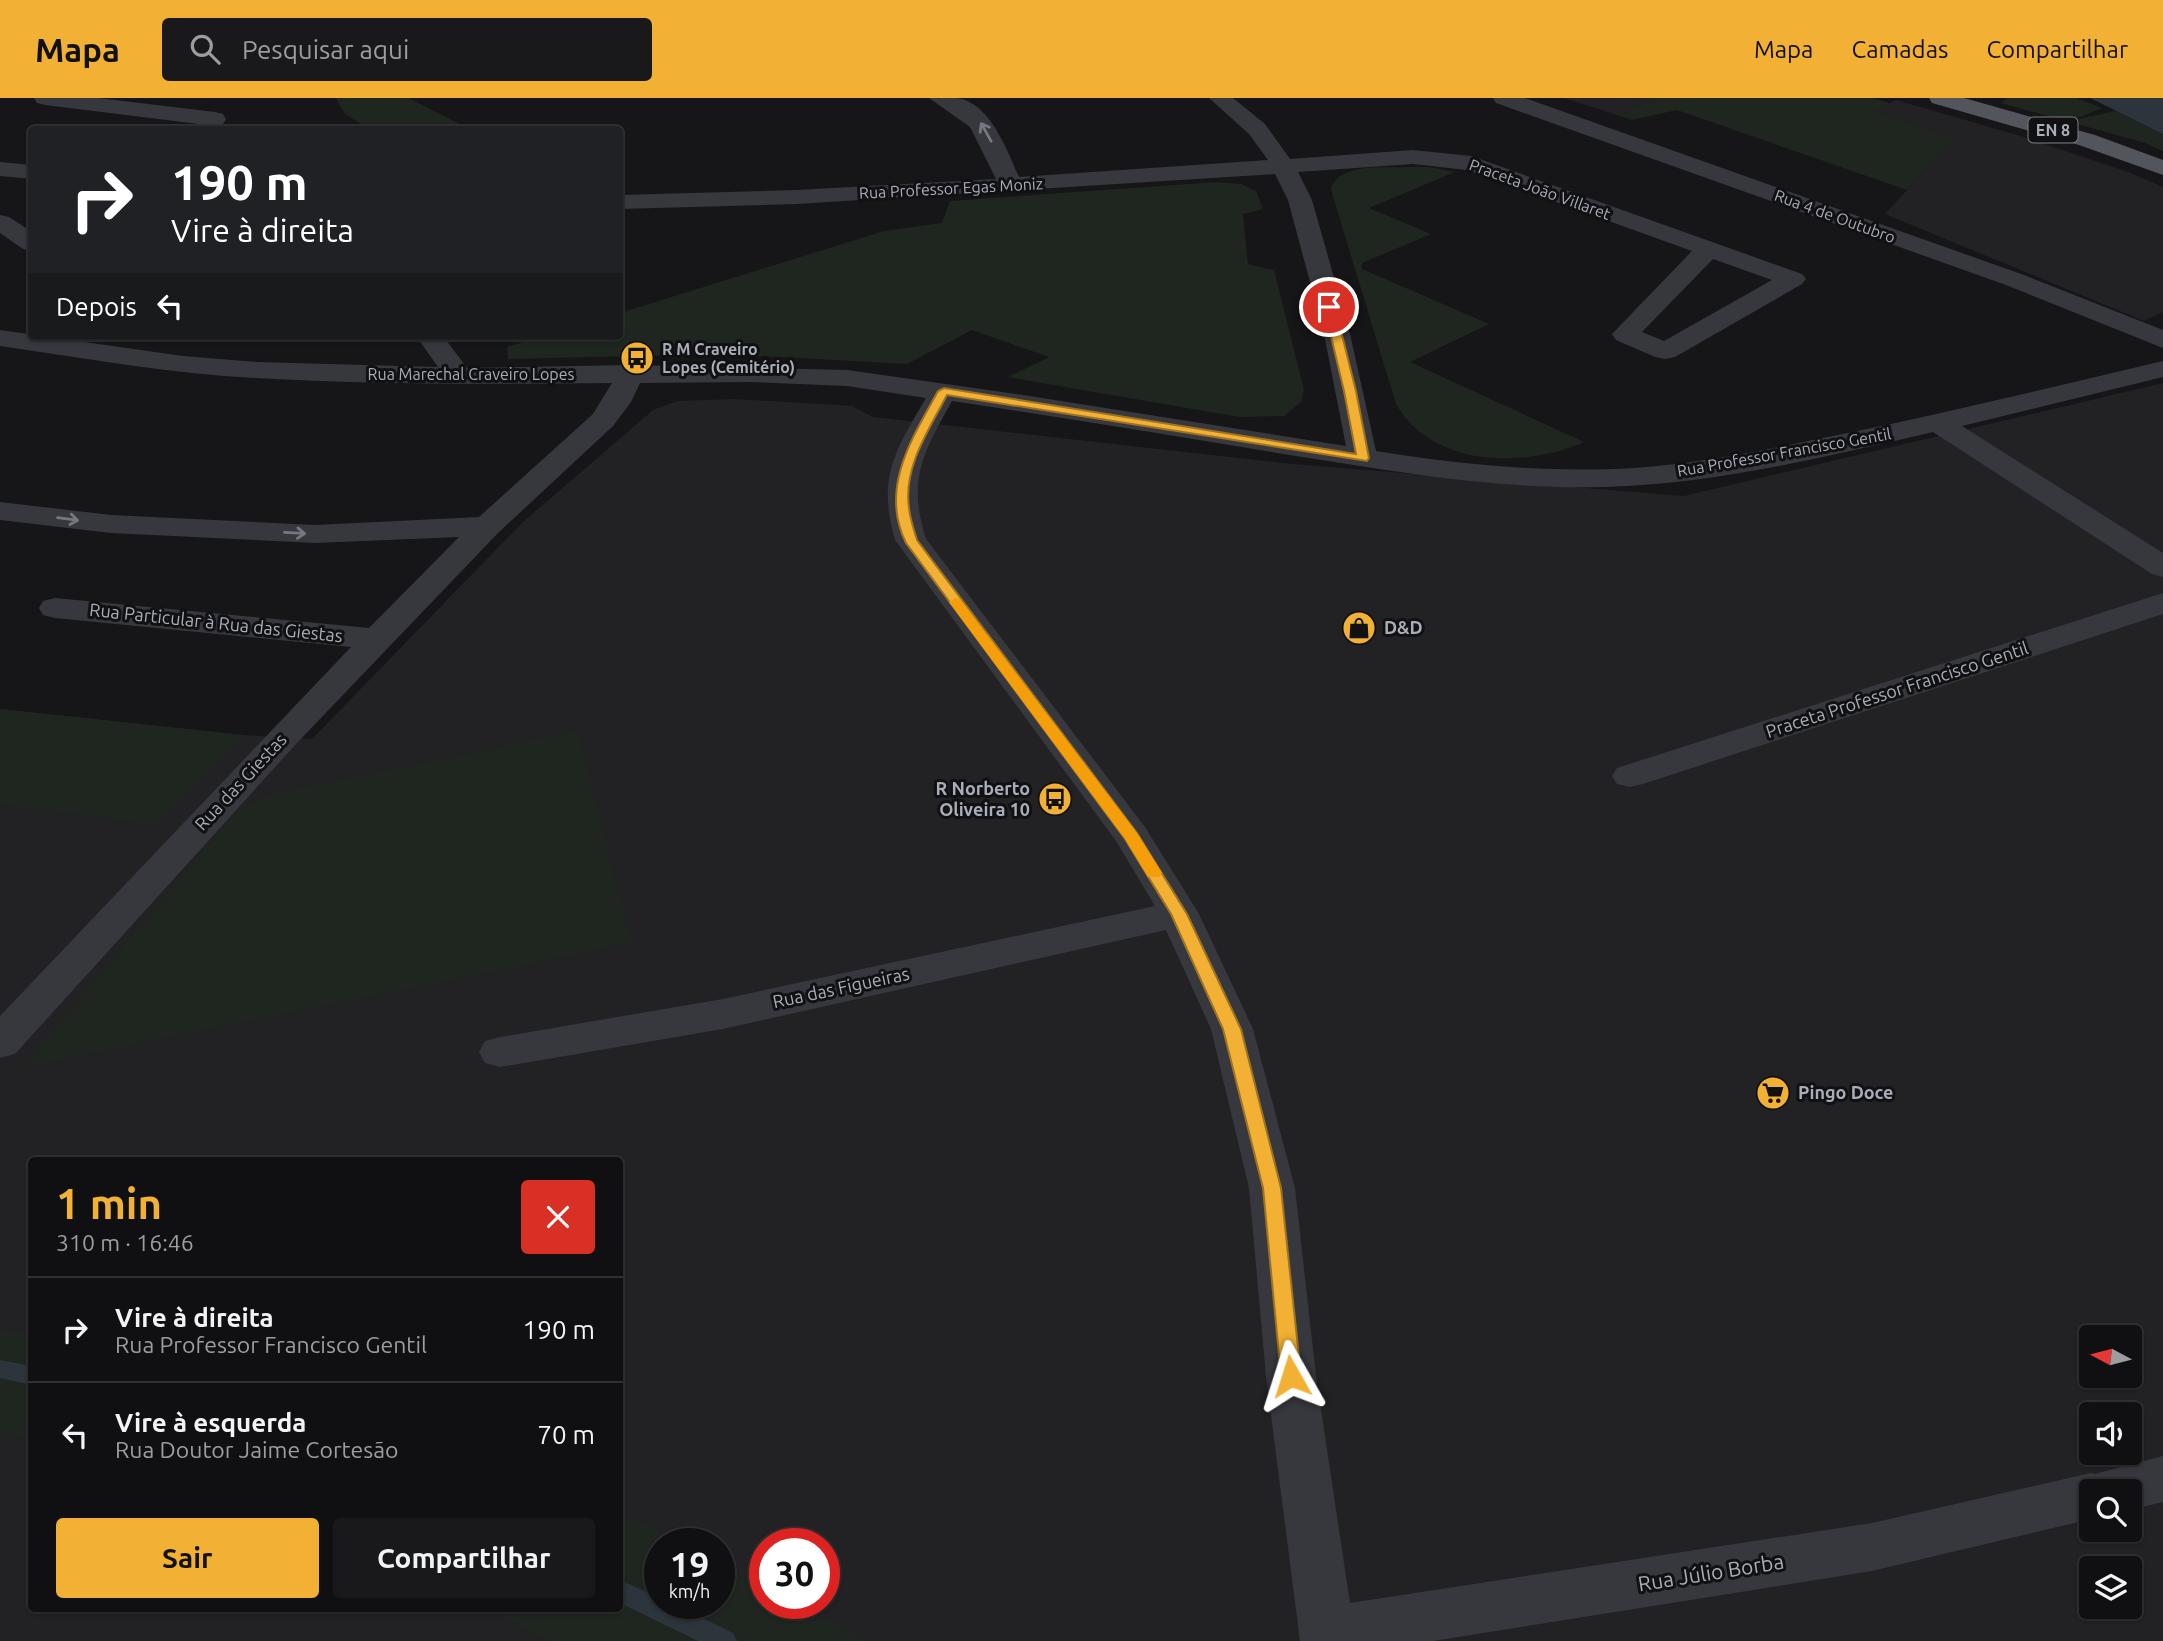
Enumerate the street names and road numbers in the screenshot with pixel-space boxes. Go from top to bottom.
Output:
road number: EN 8 [2028,118,2078,142]
street label: Praceta João Villaret [1467,155,1614,223]
street label: Rua Professor Egas Moniz [858,174,1044,202]
street label: Rua 4 de Outubro [1772,186,1898,246]
street label: Rua Marechal Craveiro Lopes [368,365,575,383]
street label: Rua Professor Francisco Gentil [1676,424,1892,480]
street label: Rua Particular à Rua das Giestas [88,599,344,645]
street label: Praceta Professor Francisco Gentil [1763,637,2031,741]
street label: Rua das Giestas [190,729,290,834]
street label: Rua das Figueiras [771,963,911,1011]
street label: Rua Júlio Borba [1636,1549,1785,1595]

